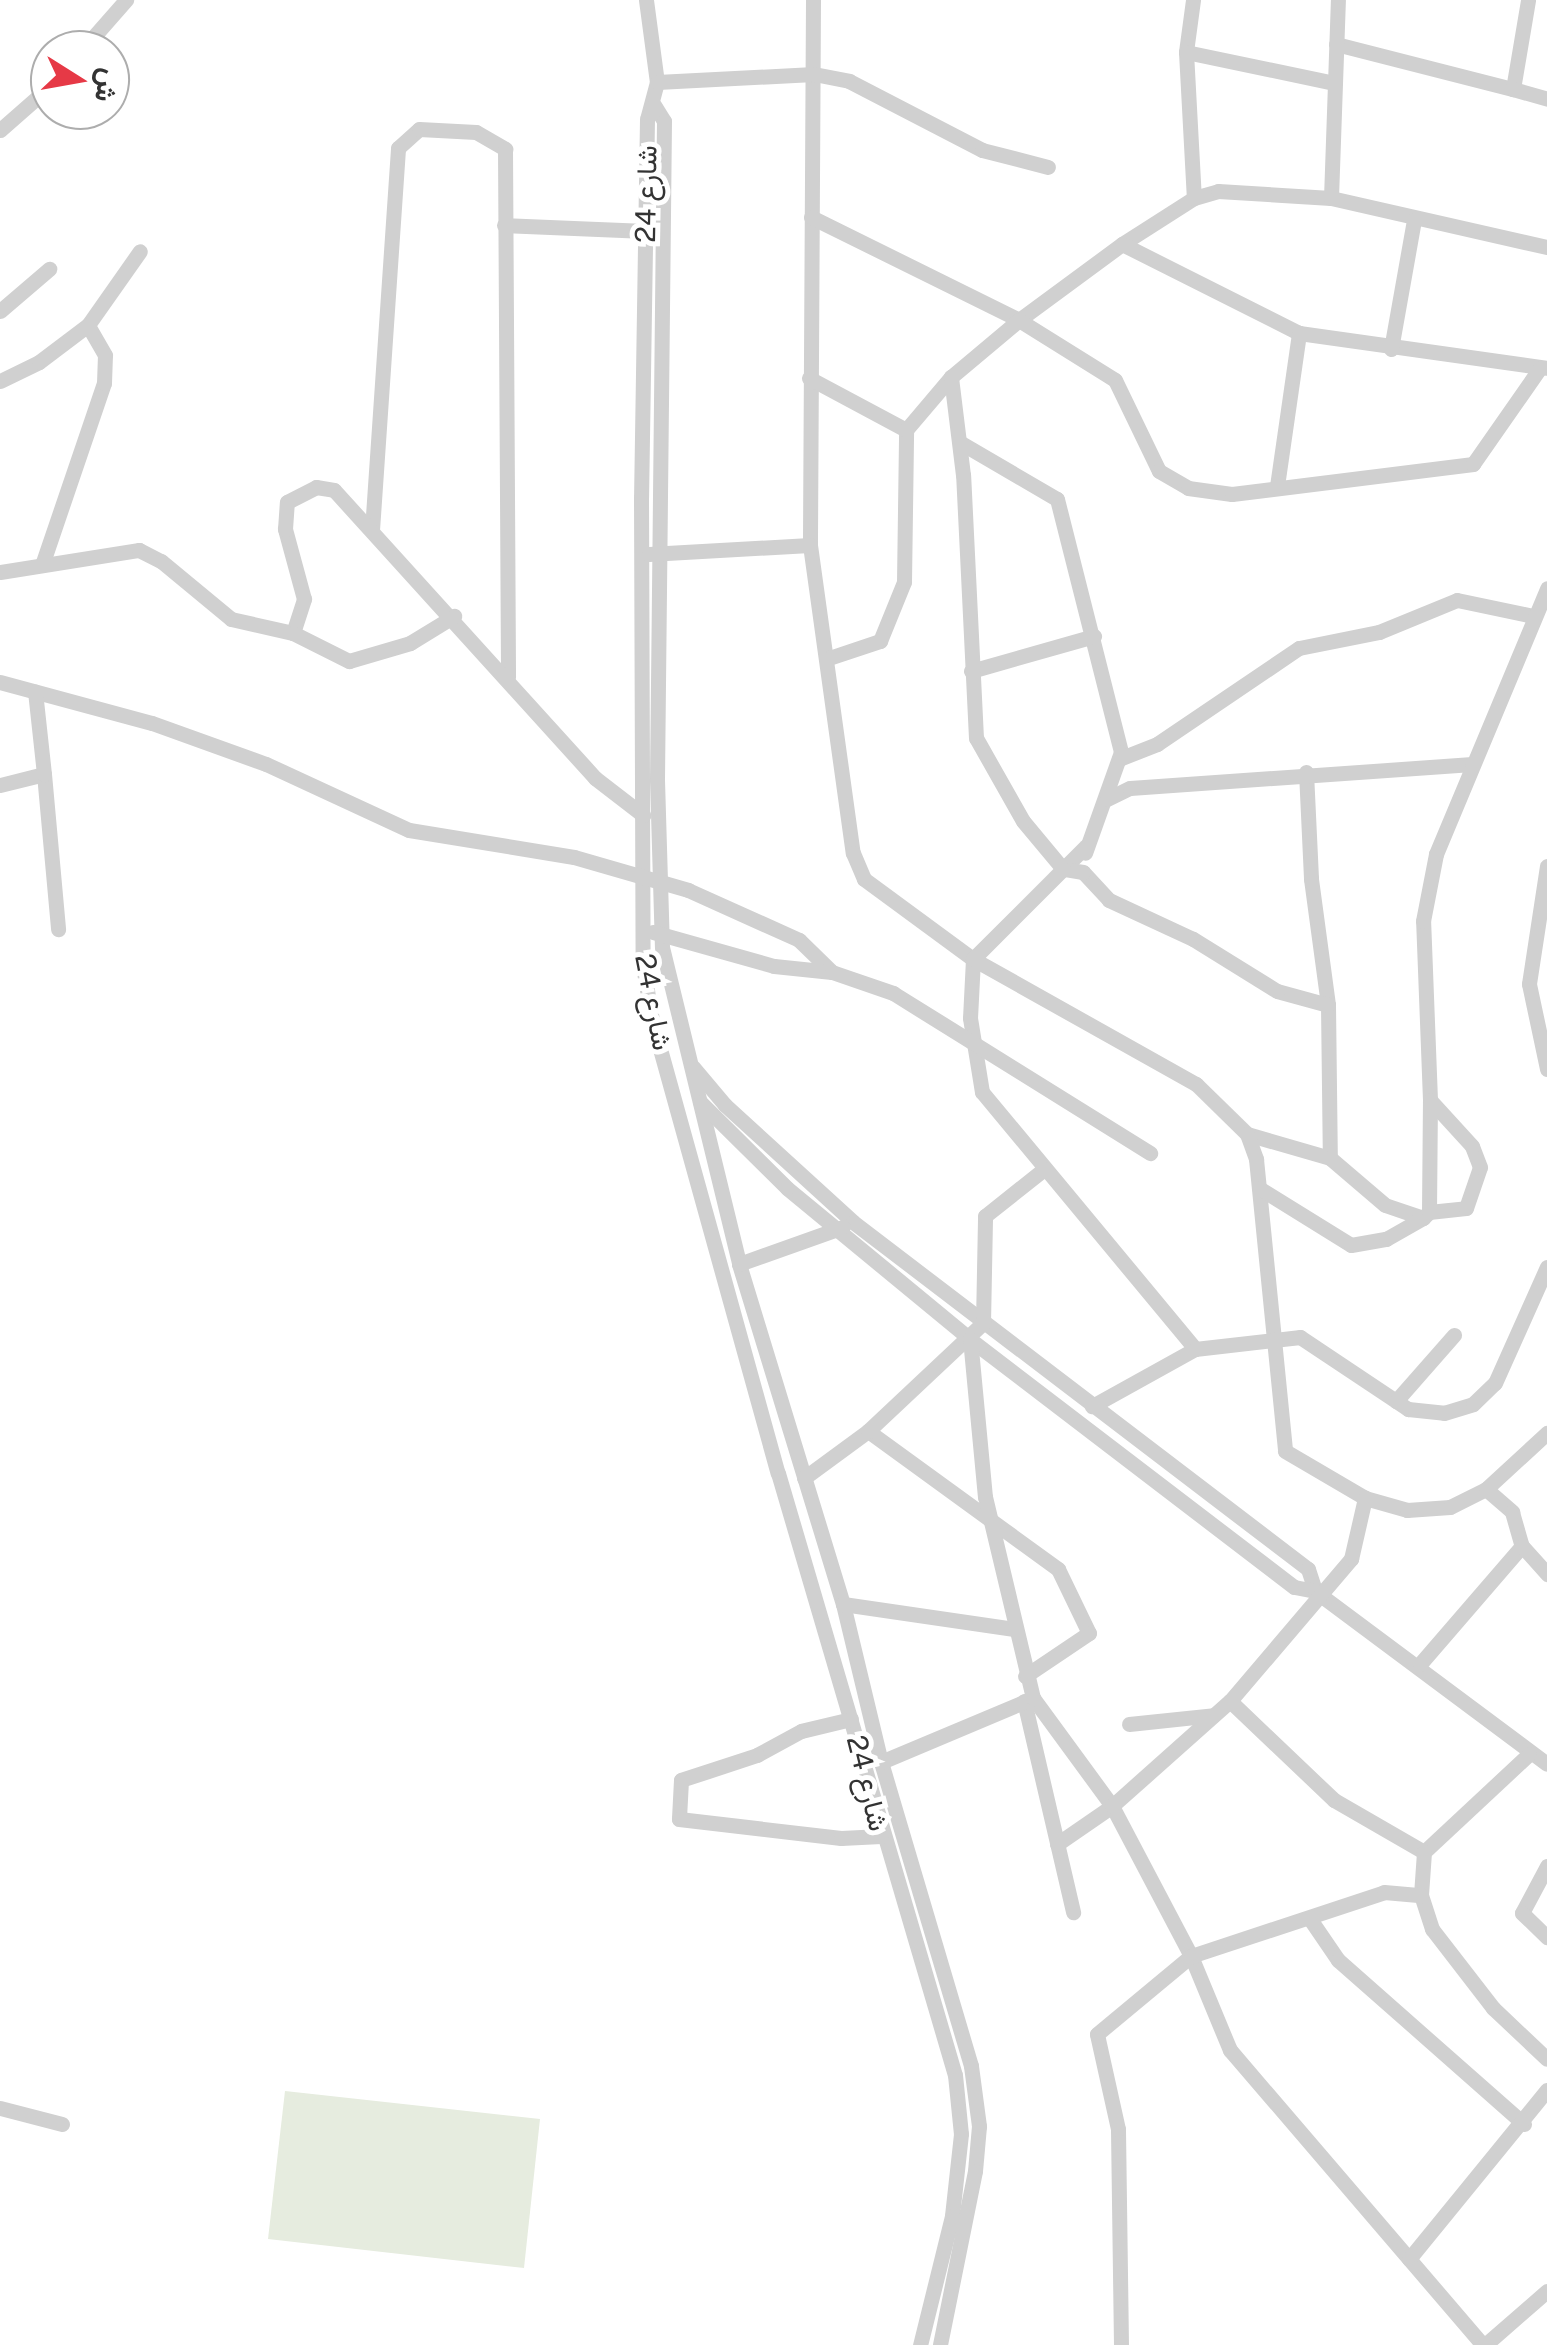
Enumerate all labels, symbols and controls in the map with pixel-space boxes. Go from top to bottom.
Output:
north arrow [30,30,130,130]
text: ش [89,66,127,105]
street label: شارع 24 [628,145,664,243]
street label: شارع 24 [628,951,680,1053]
street label: شارع 24 [840,1732,896,1834]

